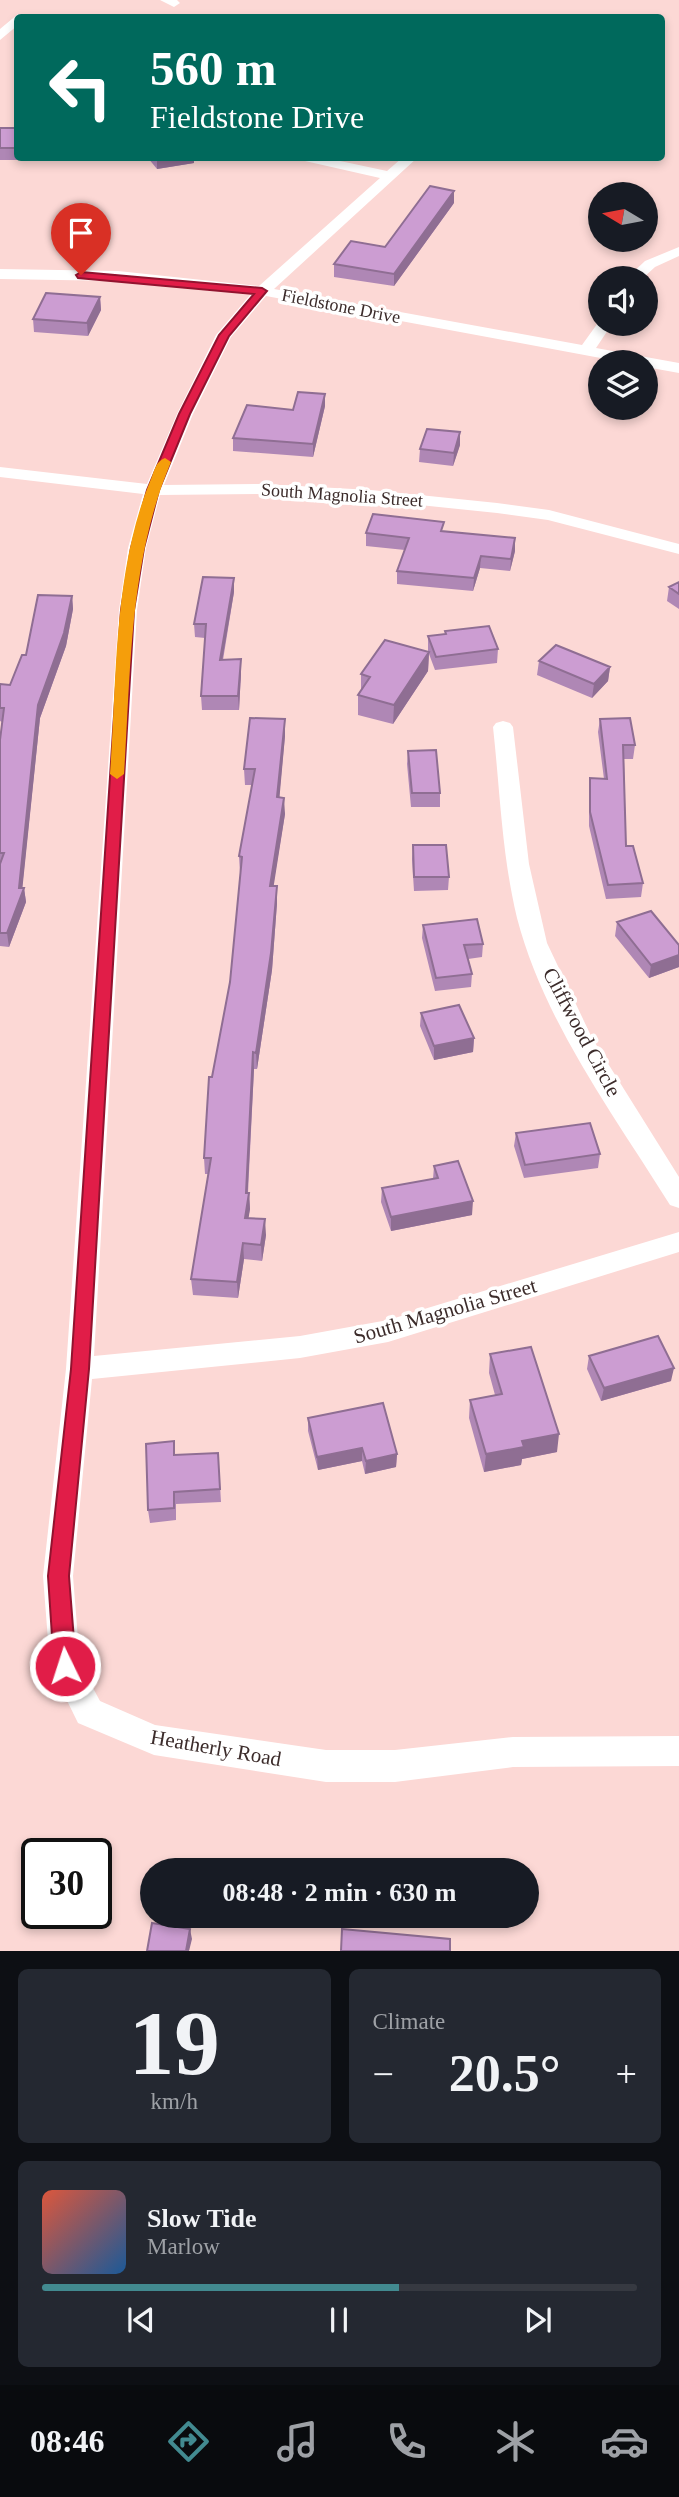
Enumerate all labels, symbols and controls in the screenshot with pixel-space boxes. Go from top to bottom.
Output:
text: 560 m [150,41,277,96]
icon: left [35,42,126,133]
text: Fieldstone Drive [150,99,364,135]
north arrow [588,182,658,252]
map controls [588,182,658,420]
pin [51,203,111,275]
icon: arrive [62,214,100,252]
button: sound [588,266,658,336]
street label: Fieldstone Drive [280,285,402,327]
button: layers [588,350,658,420]
street label: South Magnolia Street [261,479,423,511]
street label: Cliffwood Circle [538,963,626,1101]
street label: South Magnolia Street [351,1273,539,1349]
position arrow [28,1629,102,1703]
street label: Heatherly Road [149,1725,284,1771]
speed limit sign: 30 [21,1838,112,1929]
text: 08:48 · 2 min · 630 m [223,1878,457,1907]
text: 19 [129,1993,220,2094]
text: Climate [373,2009,445,2034]
text: 20.5° [449,2045,561,2102]
text: − [373,2053,394,2095]
text: + [616,2053,637,2095]
text: km/h [151,2089,198,2114]
text: Slow Tide [147,2204,257,2233]
text: Marlow [147,2234,220,2259]
icon: previous [122,2301,160,2339]
icon: pause [320,2301,358,2339]
icon: next [519,2301,557,2339]
icon: directions [164,2417,213,2466]
icon: music [273,2417,322,2466]
icon: phone [382,2417,431,2466]
icon: climate [491,2417,540,2466]
icon: car [600,2417,649,2466]
text: 08:46 [30,2423,105,2459]

